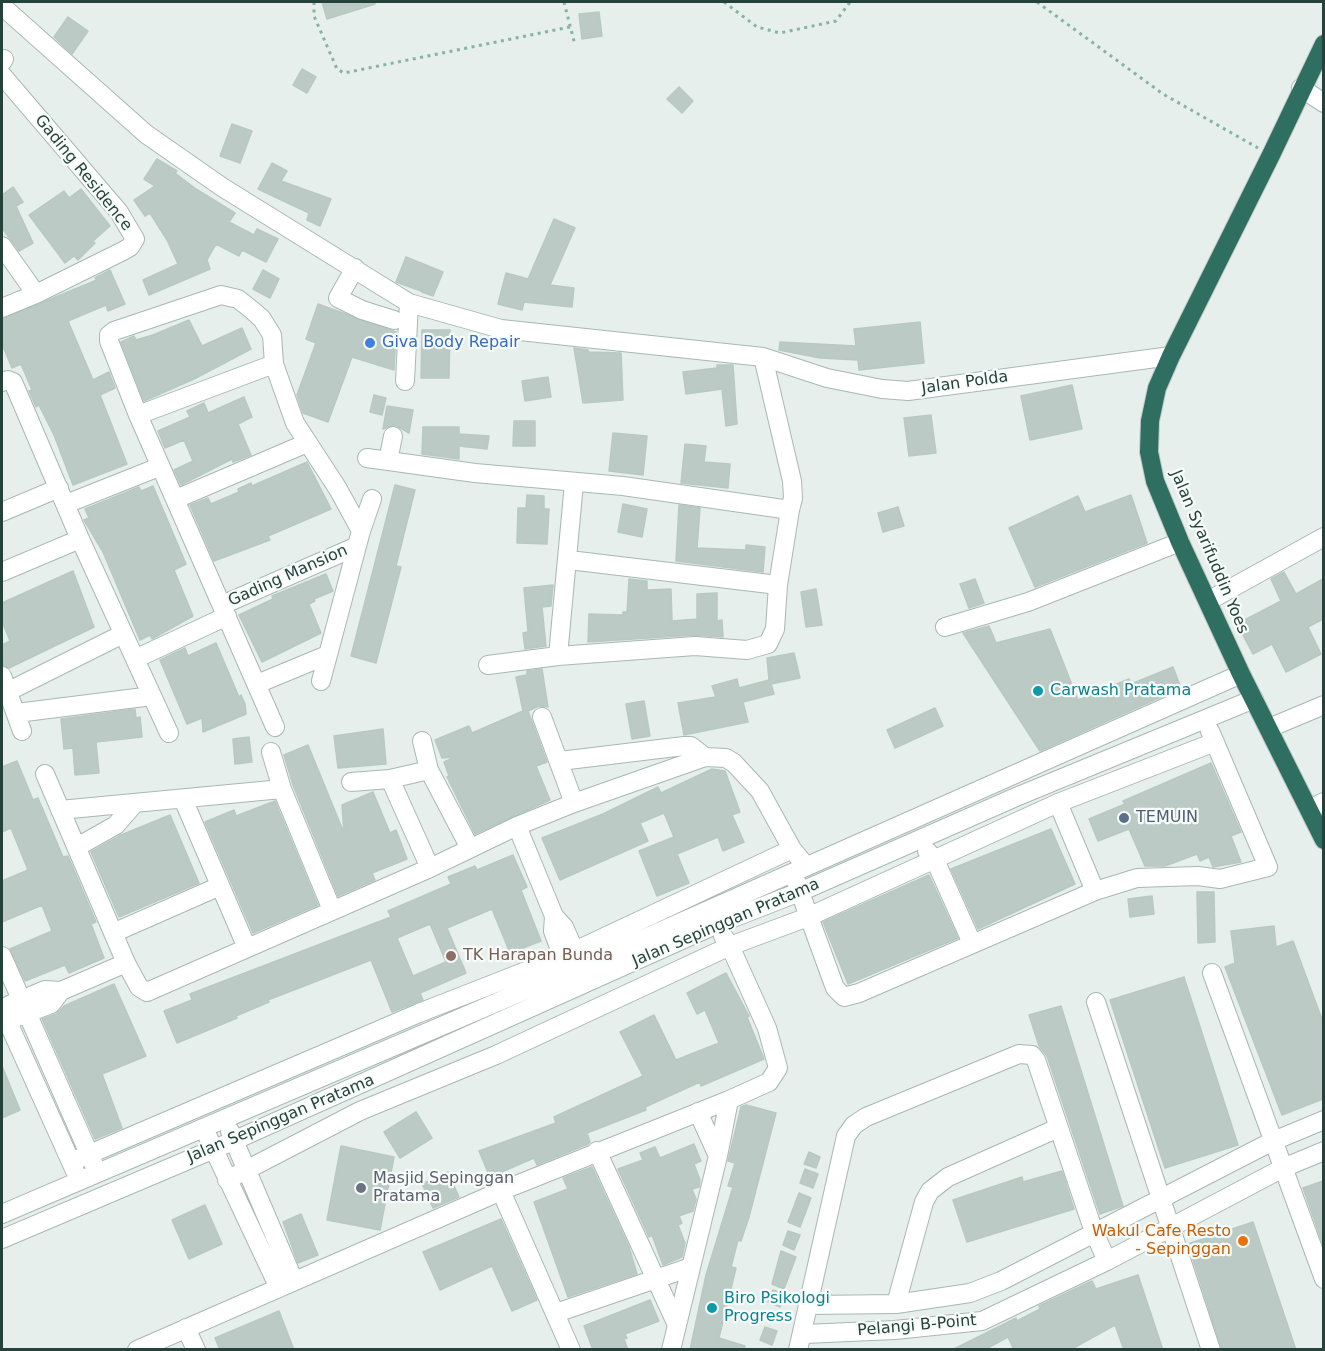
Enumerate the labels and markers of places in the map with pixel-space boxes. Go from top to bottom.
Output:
place label: Giva Body Repair [382,333,520,353]
marker: Giva Body Repair [363,336,377,350]
place label: Carwash Pratama [1050,681,1191,701]
marker: Carwash Pratama [1031,684,1045,698]
place label: TEMUIN [1136,808,1198,828]
marker: TEMUIN [1117,811,1131,825]
place label: TK Harapan Bunda [463,946,613,966]
marker: TK Harapan Bunda [444,949,458,963]
place label: Masjid Sepinggan Pratama [373,1169,514,1207]
marker: Masjid Sepinggan Pratama [354,1181,368,1195]
place label: Wakul Cafe Resto - Sepinggan [1092,1222,1231,1260]
marker: Wakul Cafe Resto - Sepinggan [1236,1234,1250,1248]
place label: Biro Psikologi Progress [724,1289,830,1327]
marker: Biro Psikologi Progress [705,1301,719,1315]

